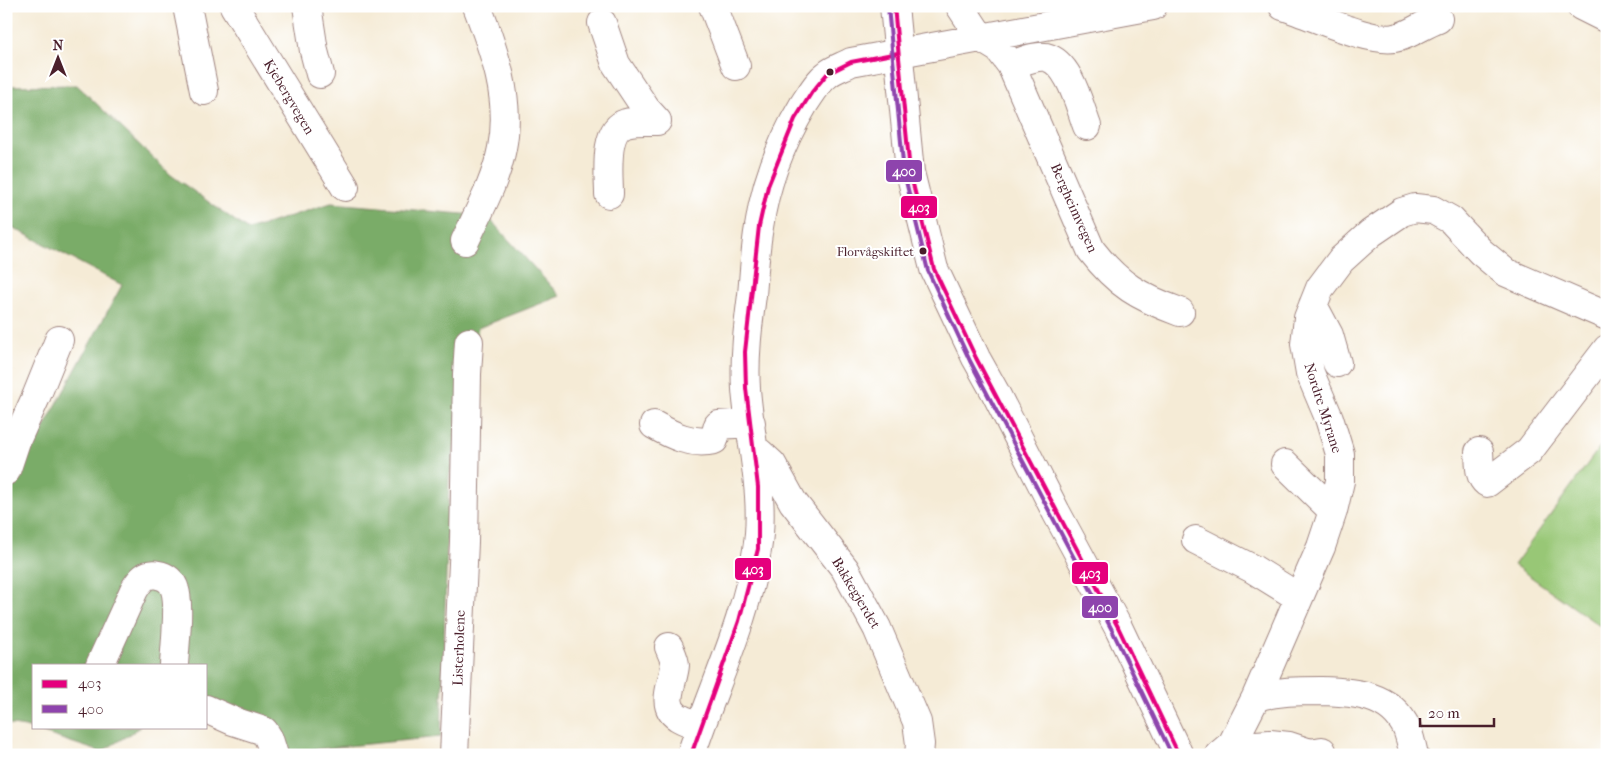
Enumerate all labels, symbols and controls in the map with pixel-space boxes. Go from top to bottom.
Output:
north arrow [32,32,82,82]
text: N [53,37,64,54]
street label: Kjebergvegen [260,56,318,138]
unlabelled marker [825,67,835,77]
line badge: 400 [885,159,923,183]
street label: Bergheimvegen [1047,161,1101,255]
text: 400 [891,163,916,180]
line badge: 403 [900,195,938,219]
text: 403 [907,199,930,216]
place label: Florvågskiftet [837,244,914,259]
marker: Florvågskiftet [918,246,928,256]
street label: Nordre Myrane [1300,361,1346,455]
street label: Bakkegjerdet [828,554,884,632]
line badge: 403 [734,557,772,581]
text: 403 [741,561,764,578]
line badge: 403 [1071,561,1109,585]
text: 403 [1078,565,1101,582]
line badge: 400 [1081,595,1119,619]
text: 400 [1087,599,1112,616]
street label: Listerholene [449,610,469,686]
legend [32,664,208,728]
text: 403 [78,674,101,692]
scale bar [1420,696,1494,728]
text: 400 [78,700,103,718]
text: 20 m [1428,704,1460,722]

